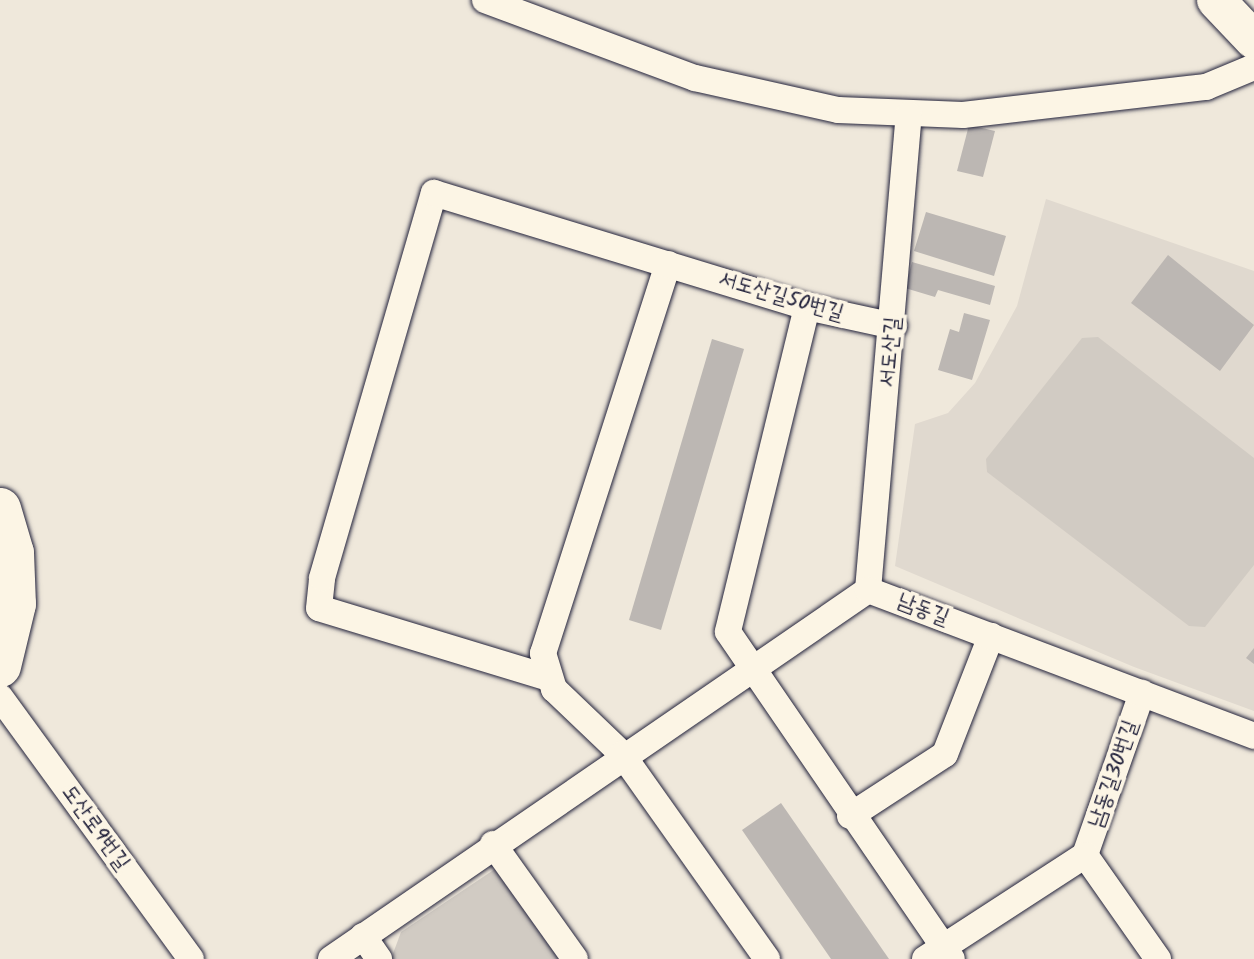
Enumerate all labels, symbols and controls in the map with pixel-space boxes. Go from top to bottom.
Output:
street label: 서도산길50번길 [715,267,847,327]
street label: 서도산길 [875,316,907,388]
street label: 남동길 [893,588,953,632]
street label: 남동길30번길 [1083,717,1145,831]
street label: 도산로9번길 [55,780,135,876]

